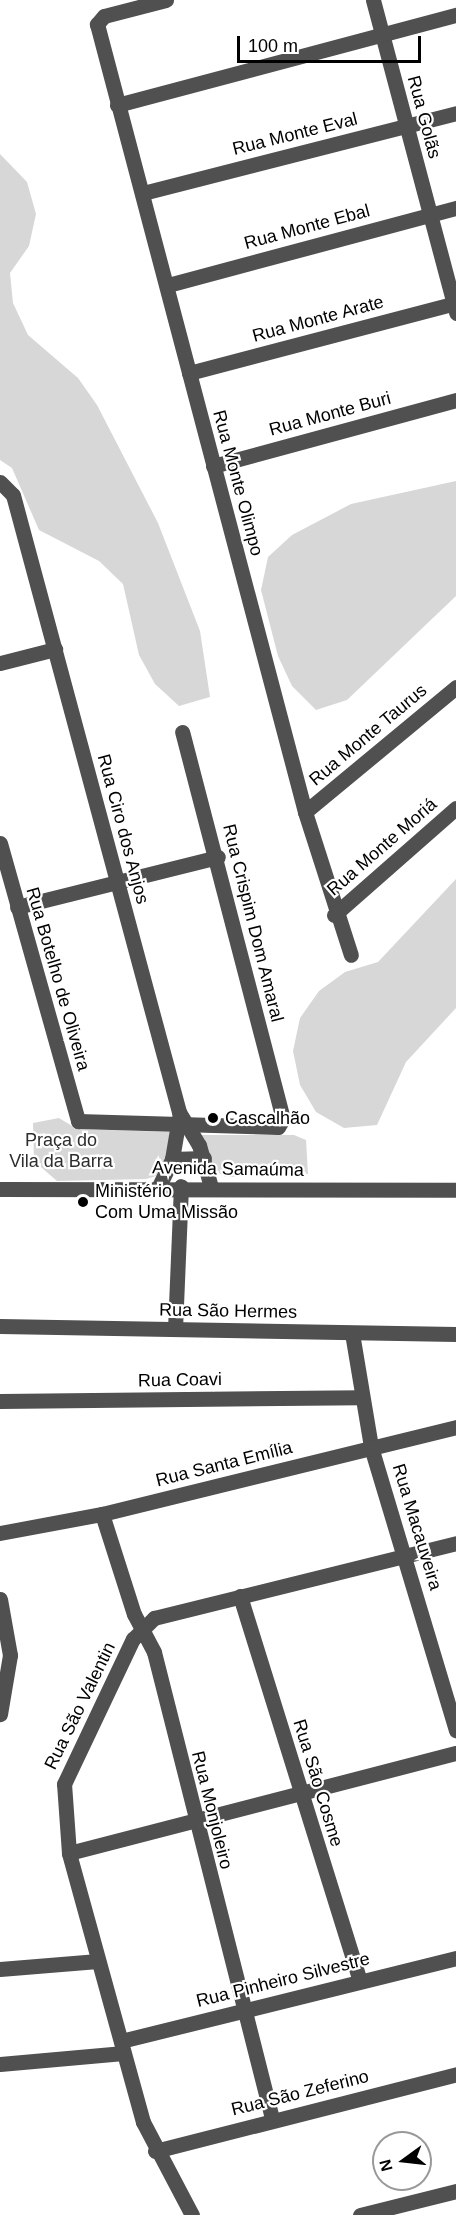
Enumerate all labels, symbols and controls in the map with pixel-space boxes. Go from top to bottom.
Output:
scale bar [240,24,424,62]
text: 100 m [248,36,298,56]
street label: Rua Golãs [403,73,445,161]
street label: Rua Monte Eval [230,108,360,160]
street label: Rua Monte Ebal [242,200,372,254]
street label: Rua Monte Arate [249,291,387,347]
street label: Rua Monte Buri [267,387,393,441]
street label: Rua Monte Olimpo [208,408,268,558]
street label: Rua Monte Taurus [305,679,431,791]
street label: Rua Ciro dos Anjos [92,751,154,907]
street label: Rua Monte Moriá [323,794,441,900]
street label: Rua Crispim Dom Amaral [218,821,288,1025]
street label: Rua Botelho de Oliveira [21,885,95,1073]
place label: Cascalhão [225,1107,310,1129]
marker: Cascalhão [206,1111,220,1125]
park label: Praça do Vila da Barra [9,1130,113,1172]
street label: Avenida Samaúma [152,1157,304,1181]
place label: Ministério Com Uma Missão [95,1181,238,1224]
marker: Ministério Com Uma Missão [76,1195,90,1209]
street label: Rua São Hermes [159,1299,297,1323]
street label: Rua Coavi [138,1368,222,1392]
street label: Rua Santa Emília [153,1437,295,1491]
street label: Rua Macauveira [388,1461,446,1593]
street label: Rua São Valentin [40,1639,120,1773]
street label: Rua São Cosme [288,1717,348,1849]
street label: Rua Monjoleiro [187,1749,237,1871]
street label: Rua Pinheiro Silvestre [194,1948,372,2012]
street label: Rua São Zeferino [229,2065,371,2121]
north arrow [372,2131,432,2191]
text: N [376,2157,396,2173]

